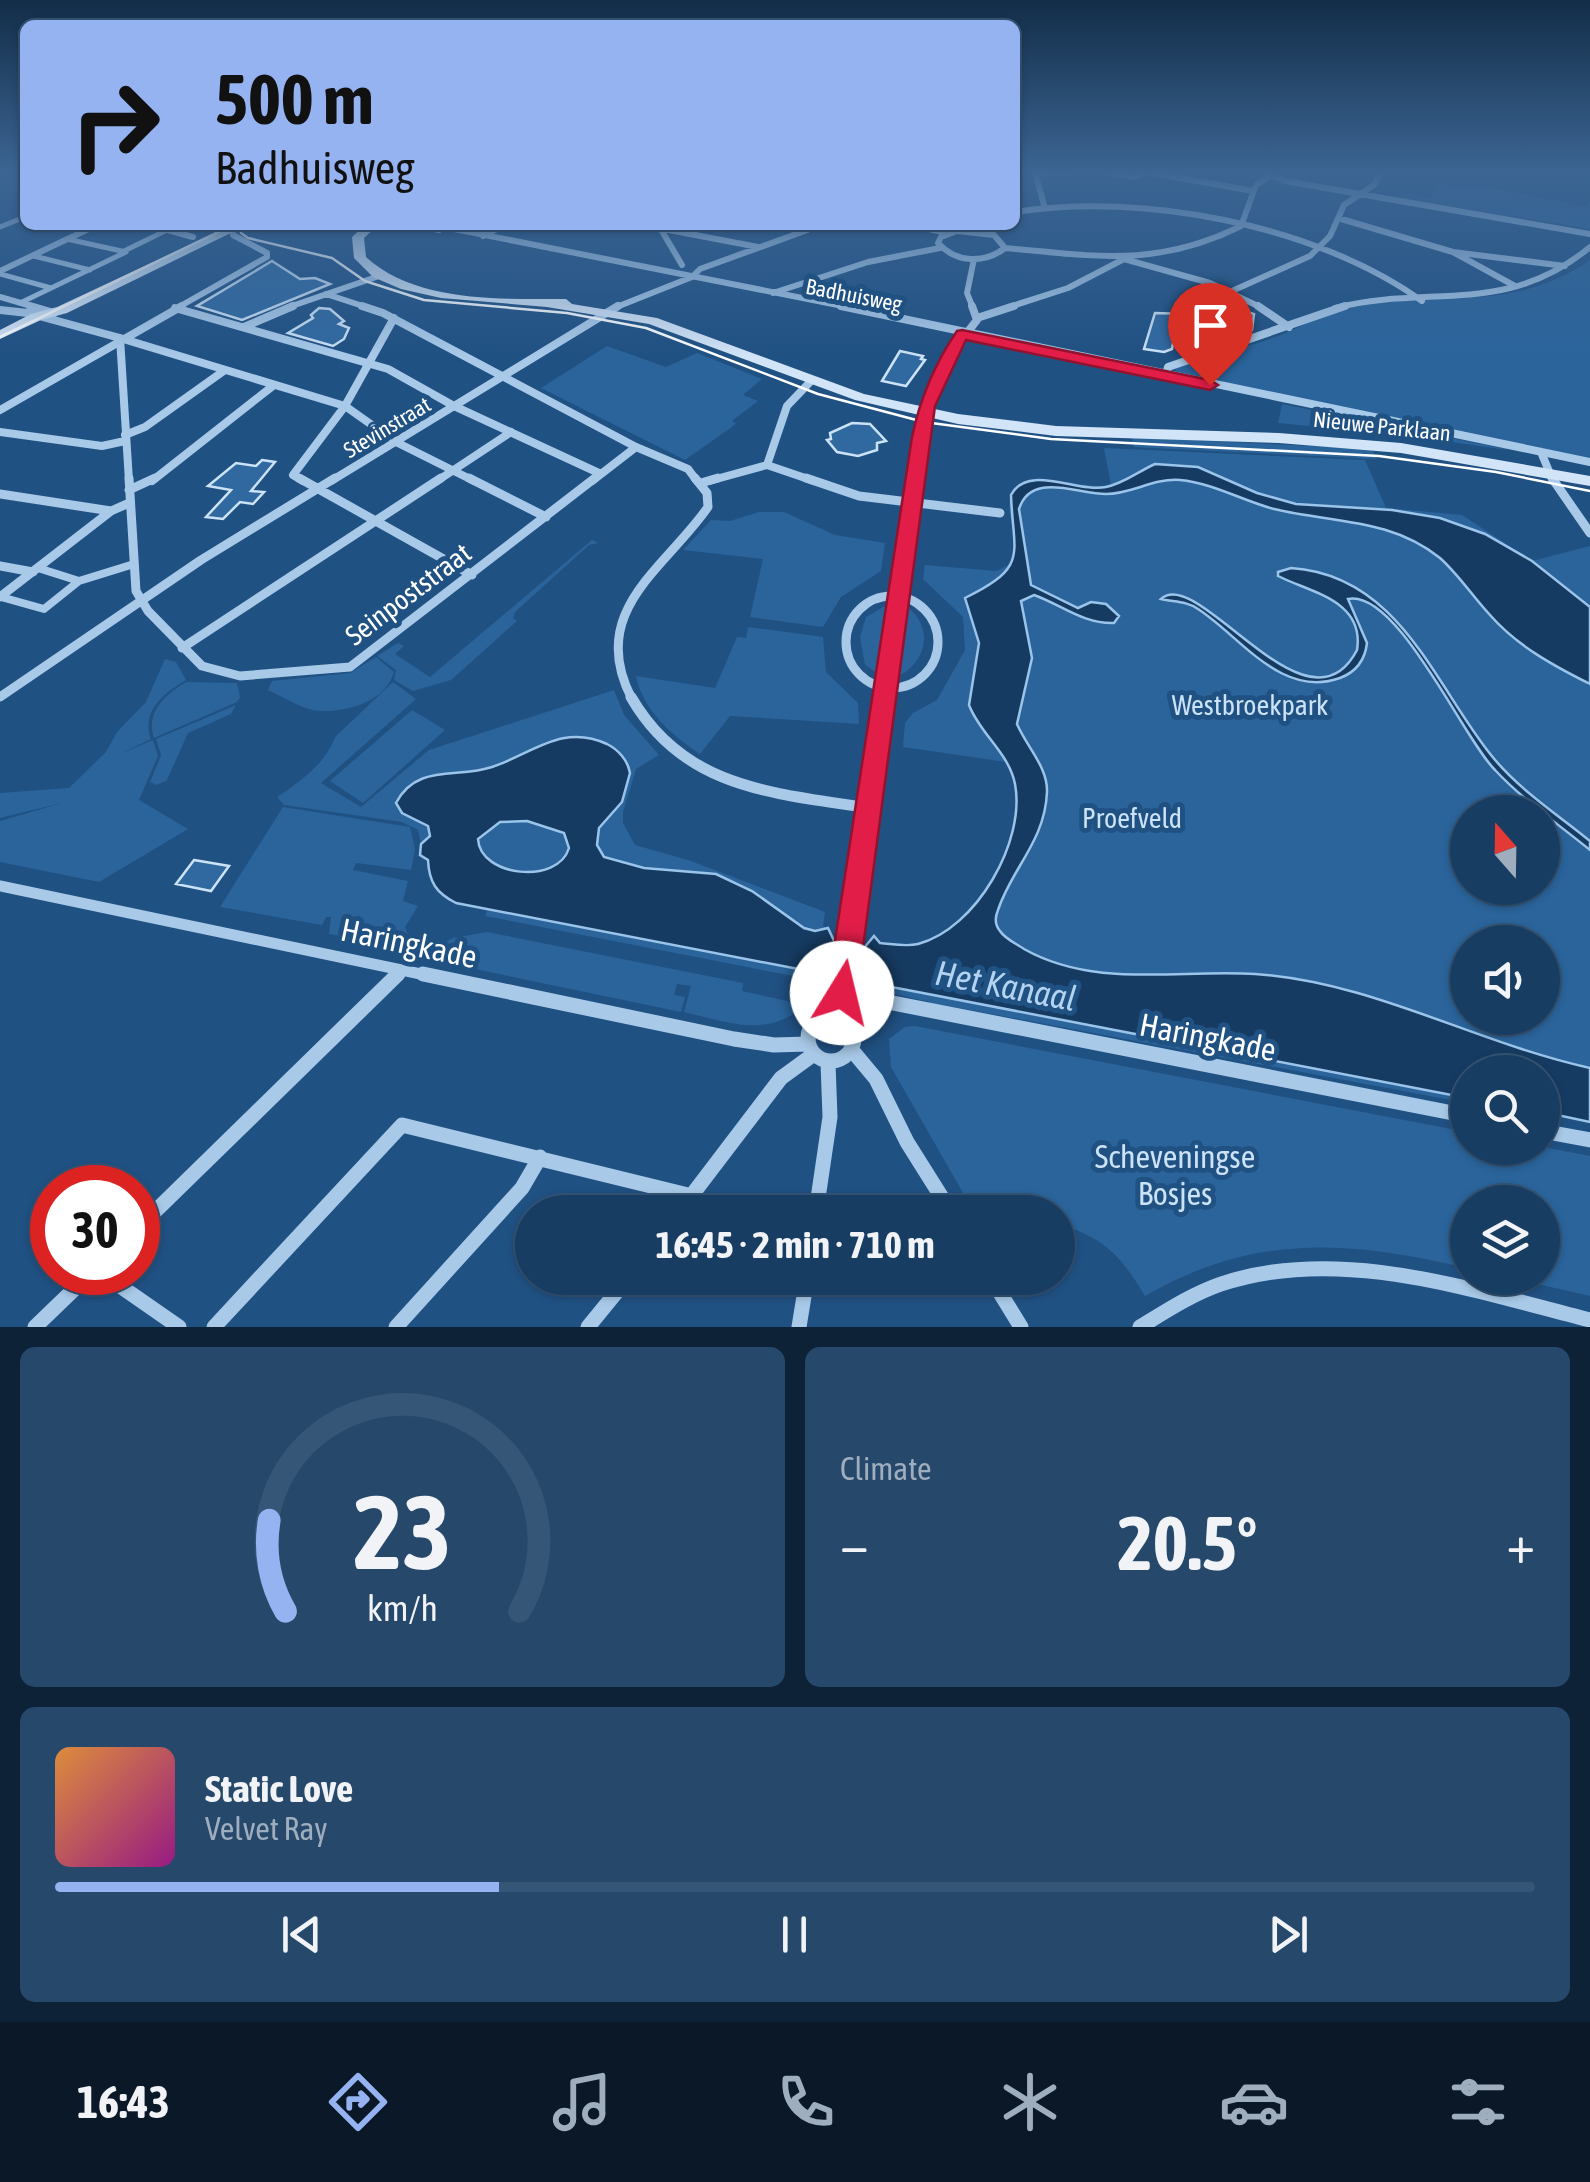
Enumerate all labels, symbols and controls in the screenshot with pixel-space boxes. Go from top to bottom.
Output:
text: 500 m [215,59,374,139]
icon: right [50,60,180,190]
text: Badhuisweg [215,142,415,194]
street label: Badhuisweg [804,273,905,317]
pin [1168,283,1253,386]
icon: arrive [1183,298,1238,353]
street label: Stevinstraat [339,391,435,463]
street label: Nieuwe Parklaan [1312,406,1452,446]
street label: Seinpoststraat [339,536,477,652]
park label: Westbroekpark [1172,689,1328,721]
north arrow [1450,795,1560,905]
map controls [1450,795,1560,1295]
park label: Proefveld [1082,802,1182,834]
street label: Haringkade [338,911,480,975]
button: sound [1450,925,1560,1035]
position arrow [790,941,894,1045]
water label: Het Kanaal [932,952,1080,1018]
street label: Haringkade [1137,1006,1279,1068]
button: search [1450,1055,1560,1165]
park label: Scheveningse Bosjes [1095,1138,1255,1212]
speed limit sign: 30 [30,1165,160,1295]
button: layers [1450,1185,1560,1295]
text: 16:45 · 2 min · 710 m [655,1223,935,1266]
text: Climate [840,1450,932,1487]
text: 23 [354,1472,451,1591]
text: 20.5° [1118,1500,1257,1586]
text: − [840,1512,869,1575]
text: + [1506,1512,1535,1575]
text: km/h [367,1588,438,1629]
text: Static Love [205,1767,353,1810]
text: Velvet Ray [205,1810,327,1847]
icon: previous [274,1907,329,1962]
icon: pause [767,1907,822,1962]
icon: next [1261,1907,1316,1962]
icon: directions [323,2067,393,2137]
icon: music [547,2067,617,2137]
icon: phone [771,2067,841,2137]
icon: climate [995,2067,1065,2137]
icon: car [1219,2067,1289,2137]
icon: filters [1443,2067,1513,2137]
text: 16:43 [77,2076,170,2128]

